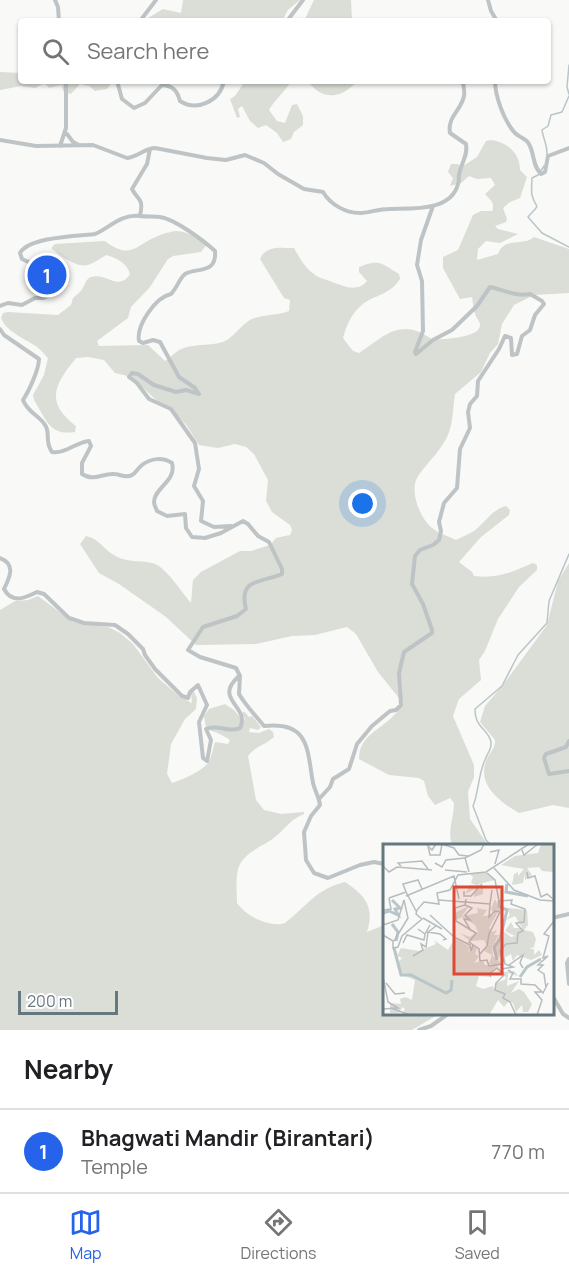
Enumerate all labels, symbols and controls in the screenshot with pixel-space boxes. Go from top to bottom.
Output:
search box [18,18,551,84]
icon: search [39,35,72,68]
text: Search here [87,36,209,66]
pin: 1 [28,252,66,298]
your location [348,489,377,518]
inset map [383,844,554,1015]
scale bar [18,988,118,1016]
text: 200 m [27,990,72,1012]
text: Nearby [24,1051,113,1087]
text: Bhagwati Mandir (Birantari) [81,1123,375,1153]
text: 1 [39,1138,48,1165]
text: 770 m [491,1138,545,1165]
text: Temple [81,1153,148,1180]
tab: Map [69,1206,102,1264]
tab: Directions [241,1206,316,1264]
tab: Saved [455,1206,500,1264]

